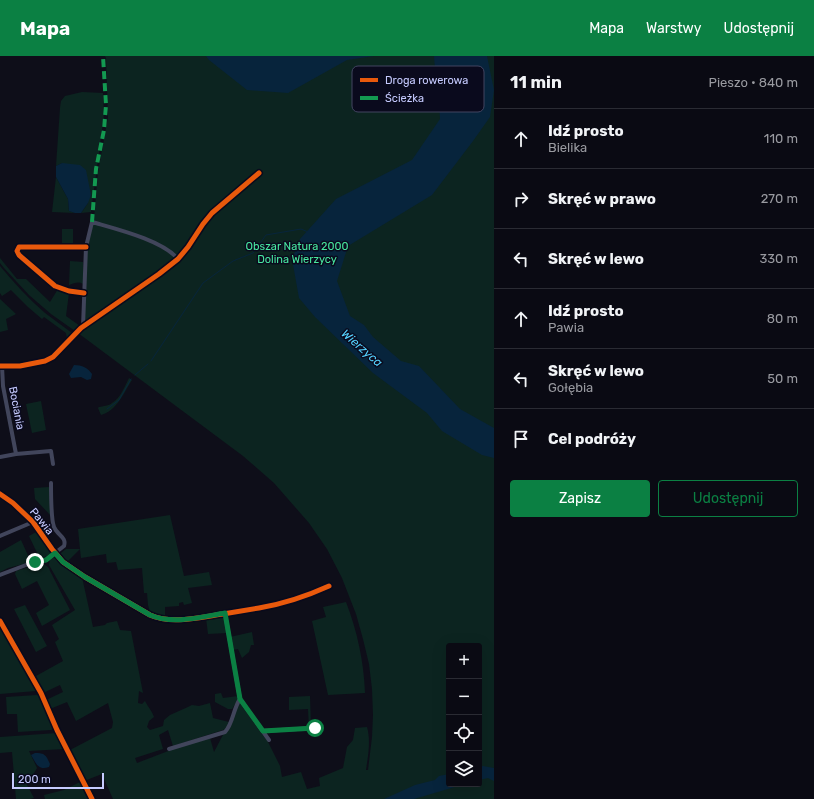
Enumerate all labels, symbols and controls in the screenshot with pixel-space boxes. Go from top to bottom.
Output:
text: Mapa [20,17,70,40]
text: Mapa [589,20,624,37]
text: Warstwy [646,20,702,37]
text: Udostępnij [724,20,794,37]
legend [352,66,484,112]
text: 11 min [510,72,562,92]
text: Droga rowerowa [385,74,468,87]
text: Pieszo · 840 m [709,75,798,90]
text: Ścieżka [385,92,424,105]
text: Idź prosto [548,122,624,140]
icon: ahead [510,128,532,150]
text: 110 m [764,131,798,146]
text: Bielika [548,140,587,155]
icon: right [510,188,532,210]
text: Skręć w prawo [548,190,656,208]
text: 270 m [761,191,798,206]
park label: Obszar Natura 2000 Dolina Wierzycy [246,240,348,266]
icon: left [510,248,532,270]
text: Skręć w lewo [548,250,644,268]
text: 330 m [759,251,798,266]
text: Idź prosto [548,302,624,320]
icon: ahead [510,308,532,330]
text: 80 m [767,311,798,326]
text: Pawia [548,320,584,335]
water label: Wierzyca [339,326,385,370]
text: Skręć w lewo [548,362,644,380]
icon: left [510,368,532,390]
text: 50 m [767,371,798,386]
text: Gołębia [548,380,593,395]
street label: Bociania [6,385,27,431]
icon: arrive [510,428,532,450]
text: Cel podróży [548,430,636,448]
button: Zapisz [510,480,650,517]
button: Udostępnij [658,480,798,517]
street label: Pawia [27,505,56,537]
route end [26,553,44,571]
map controls [446,643,482,787]
button: + [446,643,482,679]
button: − [446,679,482,715]
button: locate [446,715,482,751]
route start [306,719,324,737]
button: layers [446,751,482,787]
scale bar [12,771,104,790]
text: 200 m [18,773,51,786]

